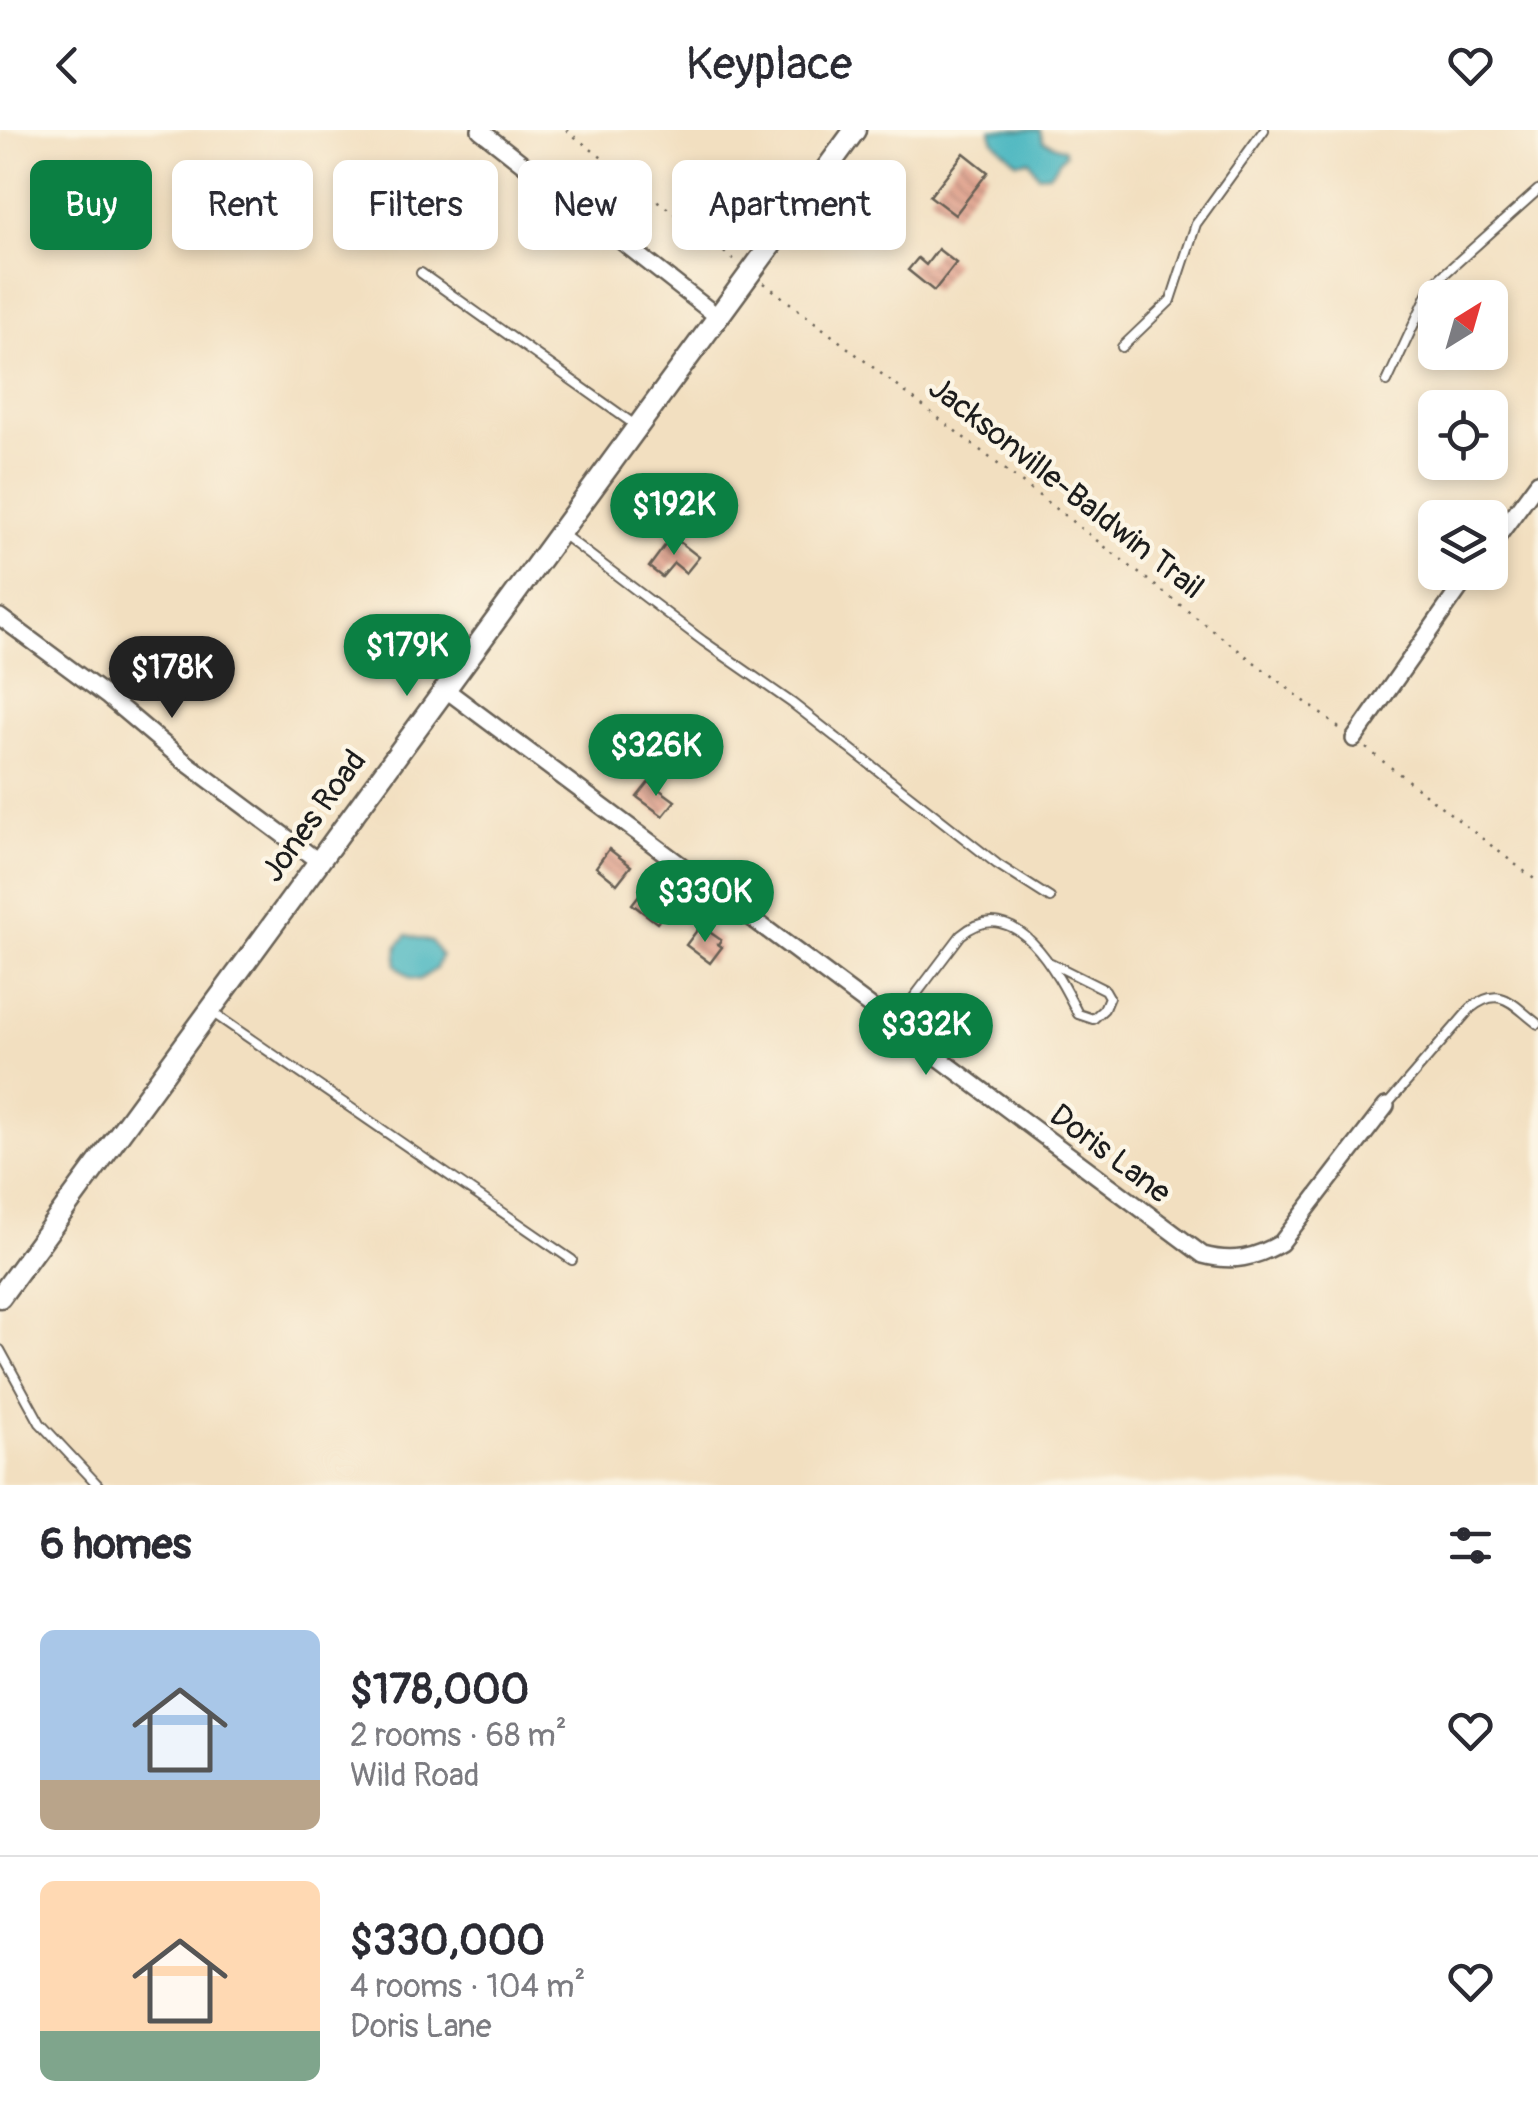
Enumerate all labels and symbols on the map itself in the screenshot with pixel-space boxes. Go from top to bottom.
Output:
north arrow [1418,280,1508,370]
street label: Jacksonville-Baldwin Trail [920,368,1212,608]
pin: $192K [604,473,744,558]
pin: $179K [337,614,477,699]
pin: $178K [102,636,242,721]
pin: $326K [586,714,726,799]
street label: Jones Road [253,742,375,890]
pin: $330K [635,860,775,945]
pin: $332K [856,993,996,1078]
street label: Doris Lane [1041,1095,1179,1213]

